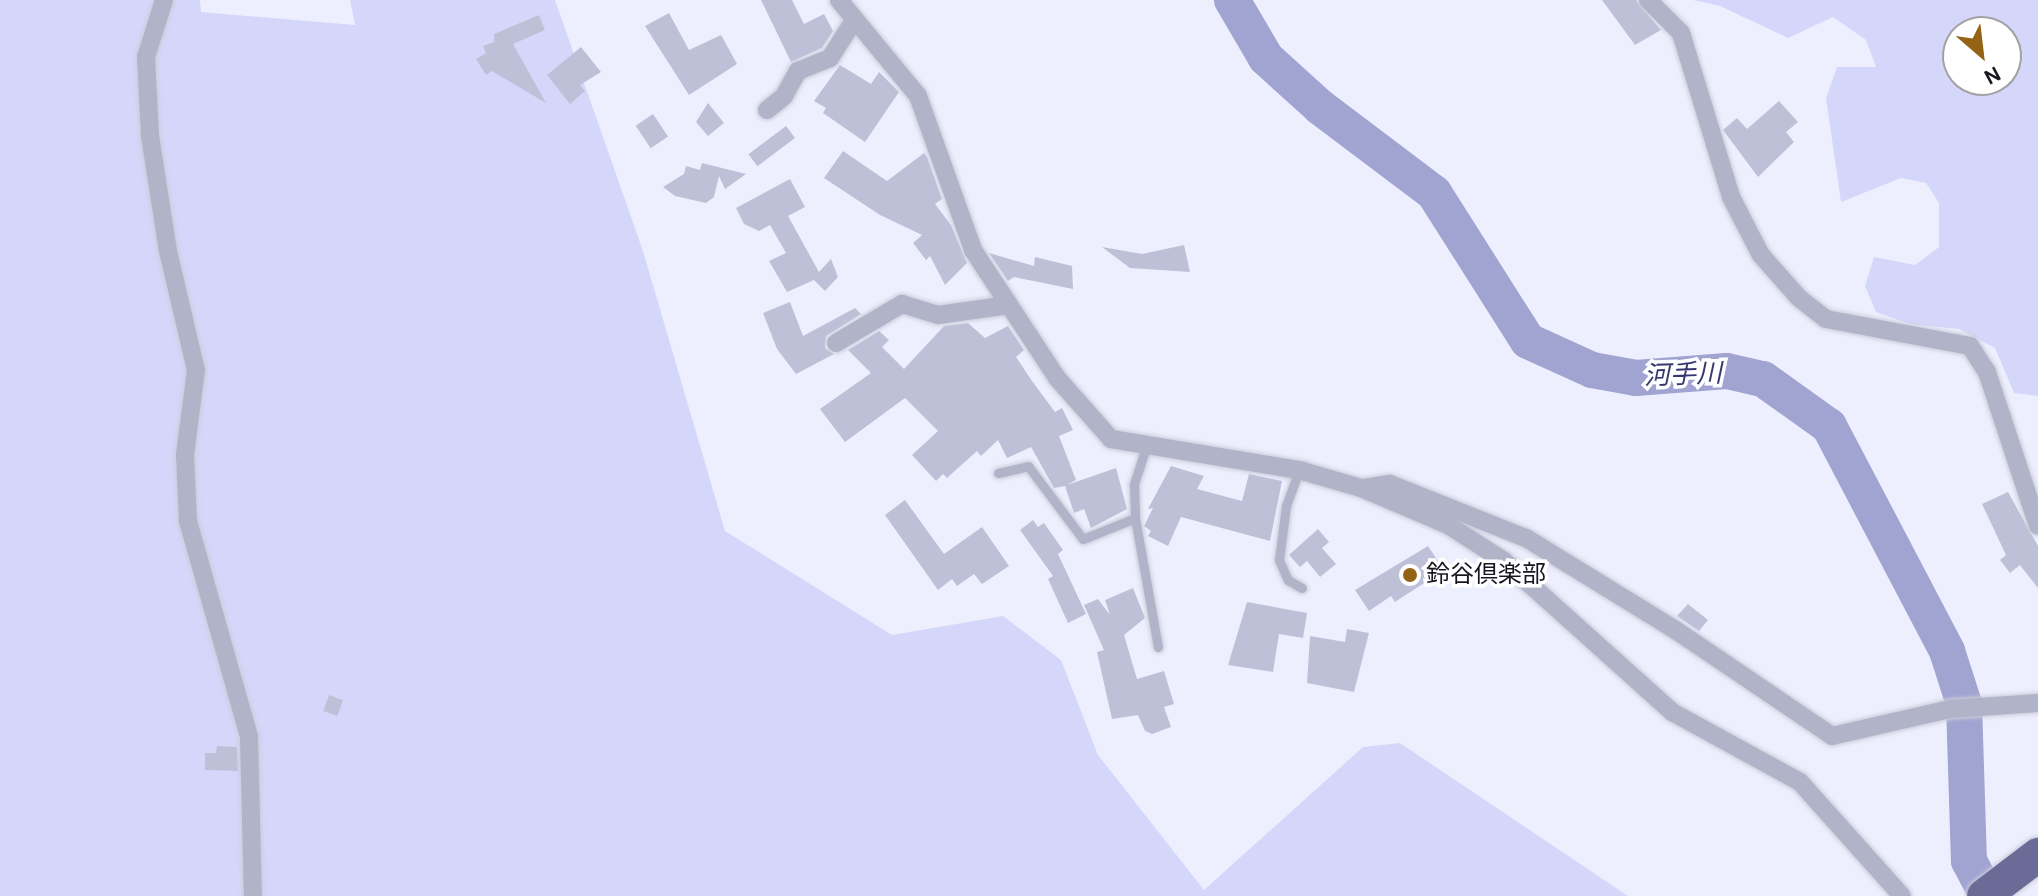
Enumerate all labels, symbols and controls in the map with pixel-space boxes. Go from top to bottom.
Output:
north arrow [1942,16,2022,96]
text: N [1979,60,2005,91]
water label: 河手川 [1643,358,1723,392]
place label: 鈴谷倶楽部 [1426,561,1546,589]
marker: 鈴谷倶楽部 [1401,566,1419,584]

